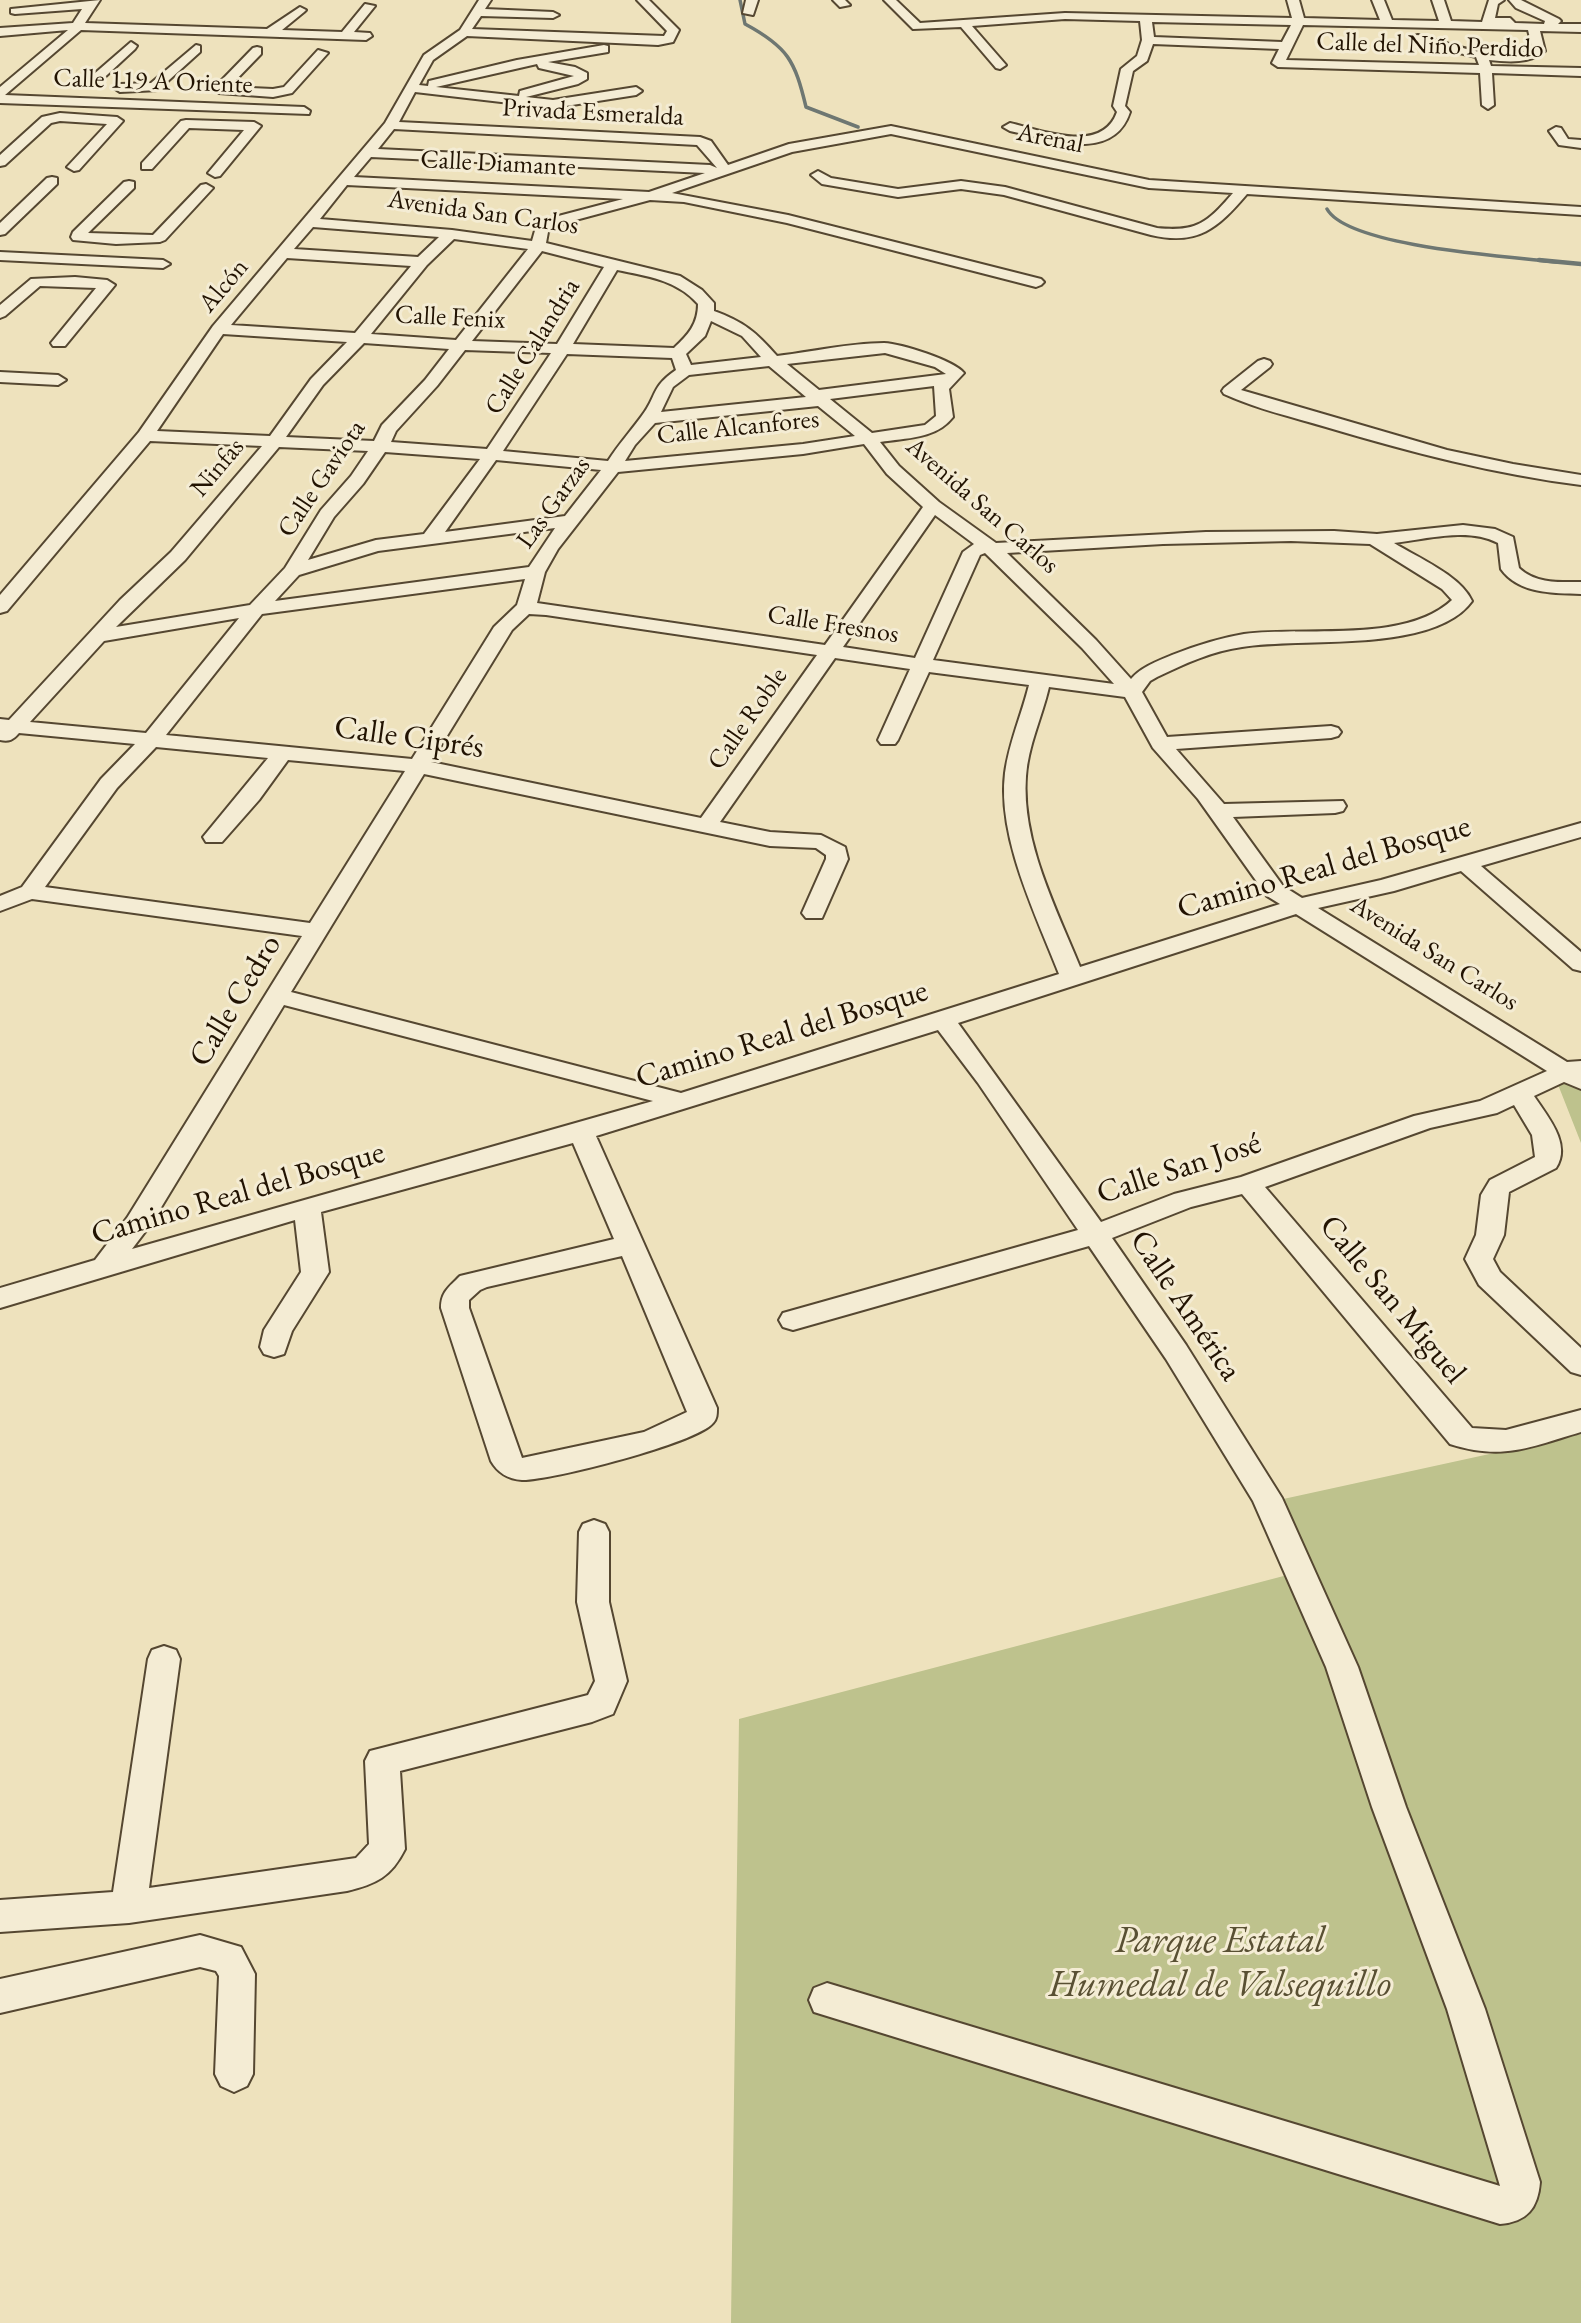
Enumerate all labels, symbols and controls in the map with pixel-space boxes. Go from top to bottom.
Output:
street label: Calle del Niño Perdido [1316,26,1544,66]
street label: Calle 119 A Oriente [53,63,253,101]
street label: Privada Esmeralda [501,93,685,133]
street label: Arenal [1014,117,1086,161]
street label: Calle Diamante [419,144,577,184]
street label: Avenida San Carlos [386,184,580,242]
street label: Alcón [192,253,256,319]
street label: Calle Calandria [479,273,587,421]
street label: Calle Fenix [394,300,506,336]
street label: Calle Alcanfores [655,404,821,452]
street label: Calle Gaviota [271,414,373,544]
street label: Avenida San Carlos [899,431,1065,581]
street label: Ninfas [184,432,252,504]
street label: Las Garzas [510,451,598,555]
street label: Calle Fresnos [765,599,901,651]
street label: Calle Roble [702,662,794,776]
street label: Calle Ciprés [332,709,486,767]
street label: Camino Real del Bosque [1173,808,1475,928]
street label: Avenida San Carlos [1344,890,1524,1018]
street label: Calle Cedro [182,928,290,1074]
street label: Camino Real del Bosque [631,972,933,1098]
street label: Calle San José [1092,1124,1266,1214]
street label: Camino Real del Bosque [87,1134,389,1254]
street label: Calle San Miguel [1310,1208,1474,1392]
street label: Calle América [1121,1224,1249,1388]
park label: Parque Estatal Humedal de Valsequillo [1049,1919,1391,2008]

